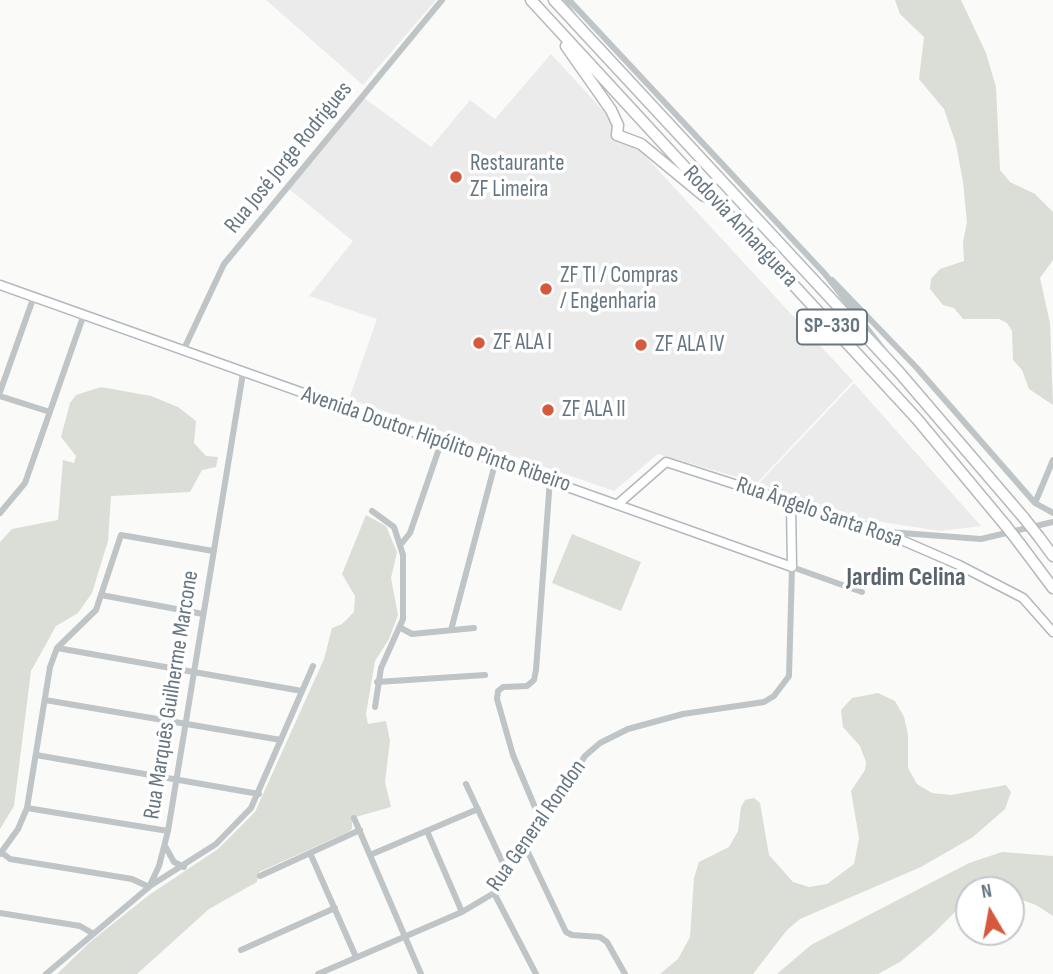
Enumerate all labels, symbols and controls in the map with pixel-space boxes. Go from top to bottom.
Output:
street label: Rua José Jorge Rodrigues [219,77,359,239]
place label: Restaurante ZF Limeira [470,150,564,204]
street label: Rodovia Anhanguera [677,160,803,294]
marker: Restaurante ZF Limeira [448,169,464,185]
place label: ZF TI / Compras / Engenharia [560,262,678,316]
marker: ZF TI / Compras / Engenharia [538,281,554,297]
road number: SP-330 [797,310,867,344]
place label: ZF ALA I [493,329,552,357]
place label: ZF ALA IV [655,331,724,359]
marker: ZF ALA I [471,335,487,351]
marker: ZF ALA IV [633,337,649,353]
street label: Avenida Doutor Hipólito Pinto Ribeiro [298,381,574,499]
place label: ZF ALA II [562,396,626,424]
marker: ZF ALA II [540,402,556,418]
street label: Rua Ângelo Santa Rosa [732,472,906,554]
district label: Jardim Celina [846,562,966,594]
street label: Rua Marquês Guilherme Marcone [139,569,205,821]
street label: Rua General Rondon [481,755,593,897]
north arrow [955,876,1025,946]
text: N [980,880,994,904]

